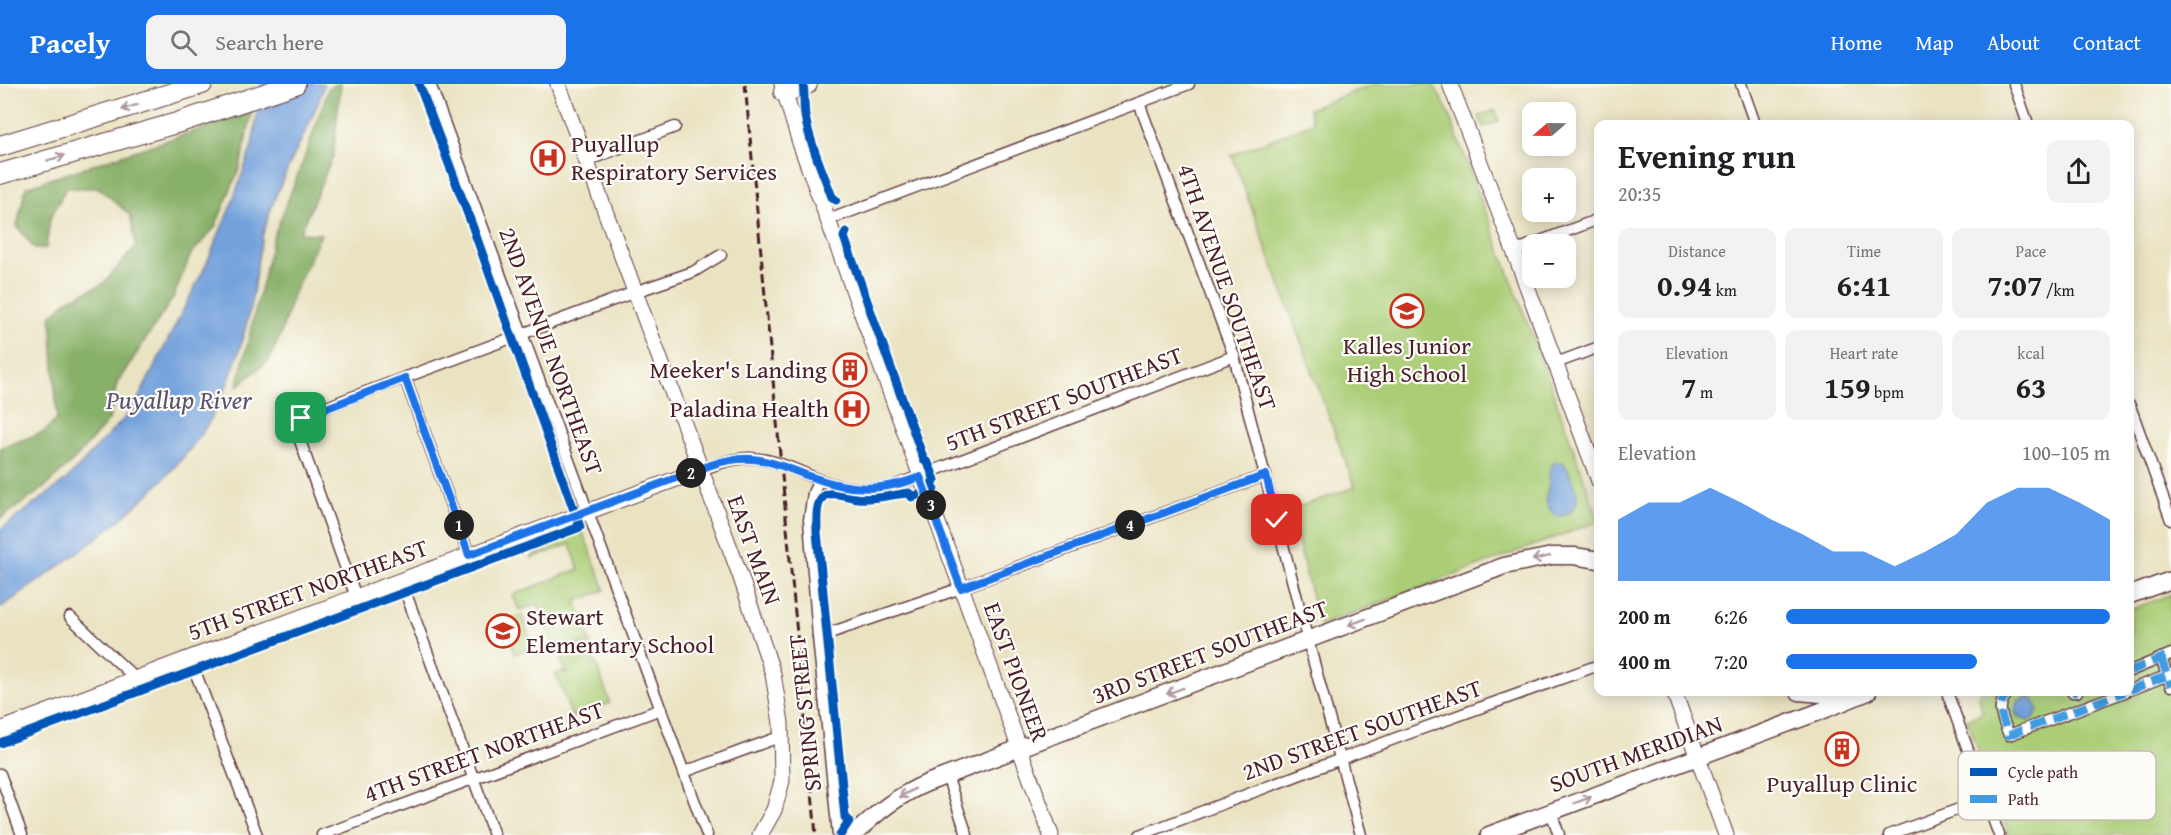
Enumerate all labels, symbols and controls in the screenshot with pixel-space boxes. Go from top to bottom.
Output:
search box [146,15,566,69]
text: Pacely [30,22,110,63]
icon: search [167,26,200,59]
text: Search here [215,26,324,58]
text: Home [1831,27,1882,58]
text: Map [1915,27,1954,58]
text: About [1987,27,2040,58]
text: Contact [2073,27,2141,58]
one-way arrow [121,102,140,113]
north arrow [1522,102,1576,156]
map controls [1522,102,1576,288]
place label: Puyallup Respiratory Services [571,126,777,189]
text: Evening run [1618,132,1795,180]
hospital icon: Puyallup Respiratory Services [530,140,566,176]
button: share [2047,140,2110,203]
one-way arrow [46,152,65,163]
street label: 4TH AVENUE SOUTHEAST [1169,159,1286,415]
button: + [1522,168,1576,222]
text: 20:35 [1618,179,1661,208]
street label: 2ND AVENUE NORTHEAST [490,222,613,480]
button: − [1522,234,1576,288]
text: Distance [1668,239,1726,263]
text: Time [1847,239,1881,263]
text: Pace [2016,239,2046,263]
text: 0.94 [1657,263,1712,307]
text: 6:41 [1836,263,1892,307]
text: 7:07 [1987,263,2042,307]
text: km [1712,278,1737,302]
text: /km [2042,278,2075,302]
school or university icon: Kalles Junior High School [1389,293,1425,329]
place label: Kalles Junior High School [1343,328,1471,391]
street label: 5TH STREET SOUTHEAST [940,337,1188,460]
text: Elevation [1666,341,1728,365]
text: Heart rate [1830,341,1898,365]
text: kcal [2017,341,2045,365]
place label: Meeker's Landing [649,352,827,387]
building icon: Meeker's Landing [832,352,868,388]
text: 7 [1681,365,1696,409]
text: 159 [1824,365,1871,409]
text: 63 [2015,365,2047,409]
water label: Puyallup River [105,380,253,419]
text: m [1696,380,1713,404]
text: bpm [1871,380,1904,404]
place label: Paladina Health [670,391,830,426]
hospital icon: Paladina Health [834,391,870,427]
pin [275,392,326,443]
icon: arrive [284,401,317,434]
text: Elevation [1618,438,1696,467]
text: 100–105 m [2022,438,2110,467]
pin: 2 [676,458,706,488]
text: 2 [687,461,695,485]
street label: EAST MAIN [718,490,791,610]
pin: 3 [916,490,946,520]
text: 3 [927,493,935,517]
pin [1251,494,1302,545]
icon: check [1260,503,1293,536]
pin: 1 [444,510,474,540]
pin: 4 [1115,510,1145,540]
text: 1 [455,513,463,537]
text: 4 [1126,513,1134,537]
street label: 5TH STREET NORTHEAST [183,530,433,649]
one-way arrow [1532,553,1551,564]
street label: 3RD STREET SOUTHEAST [1087,590,1333,713]
street label: EAST PIONEER [975,597,1058,746]
place label: Stewart Elementary School [526,599,714,662]
text: 200 m [1618,602,1671,631]
text: 6:26 [1714,602,1748,631]
school or university icon: Stewart Elementary School [485,613,521,649]
one-way arrow [1348,617,1367,628]
street label: SPRING STREET [779,633,830,793]
text: 400 m [1618,647,1671,676]
text: 7:20 [1714,647,1748,676]
street label: 2ND STREET SOUTHEAST [1237,670,1486,789]
one-way arrow [1166,686,1185,697]
street label: 4TH STREET NORTHEAST [359,692,609,811]
street label: SOUTH MERIDIAN [1544,706,1728,801]
building icon: Puyallup Clinic [1824,731,1860,767]
legend [1958,751,2156,820]
text: Cycle path [2008,760,2078,784]
place label: Puyallup Clinic [1767,766,1918,801]
one-way arrow [899,787,916,799]
text: Path [2008,787,2039,811]
one-way arrow [1573,793,1592,804]

